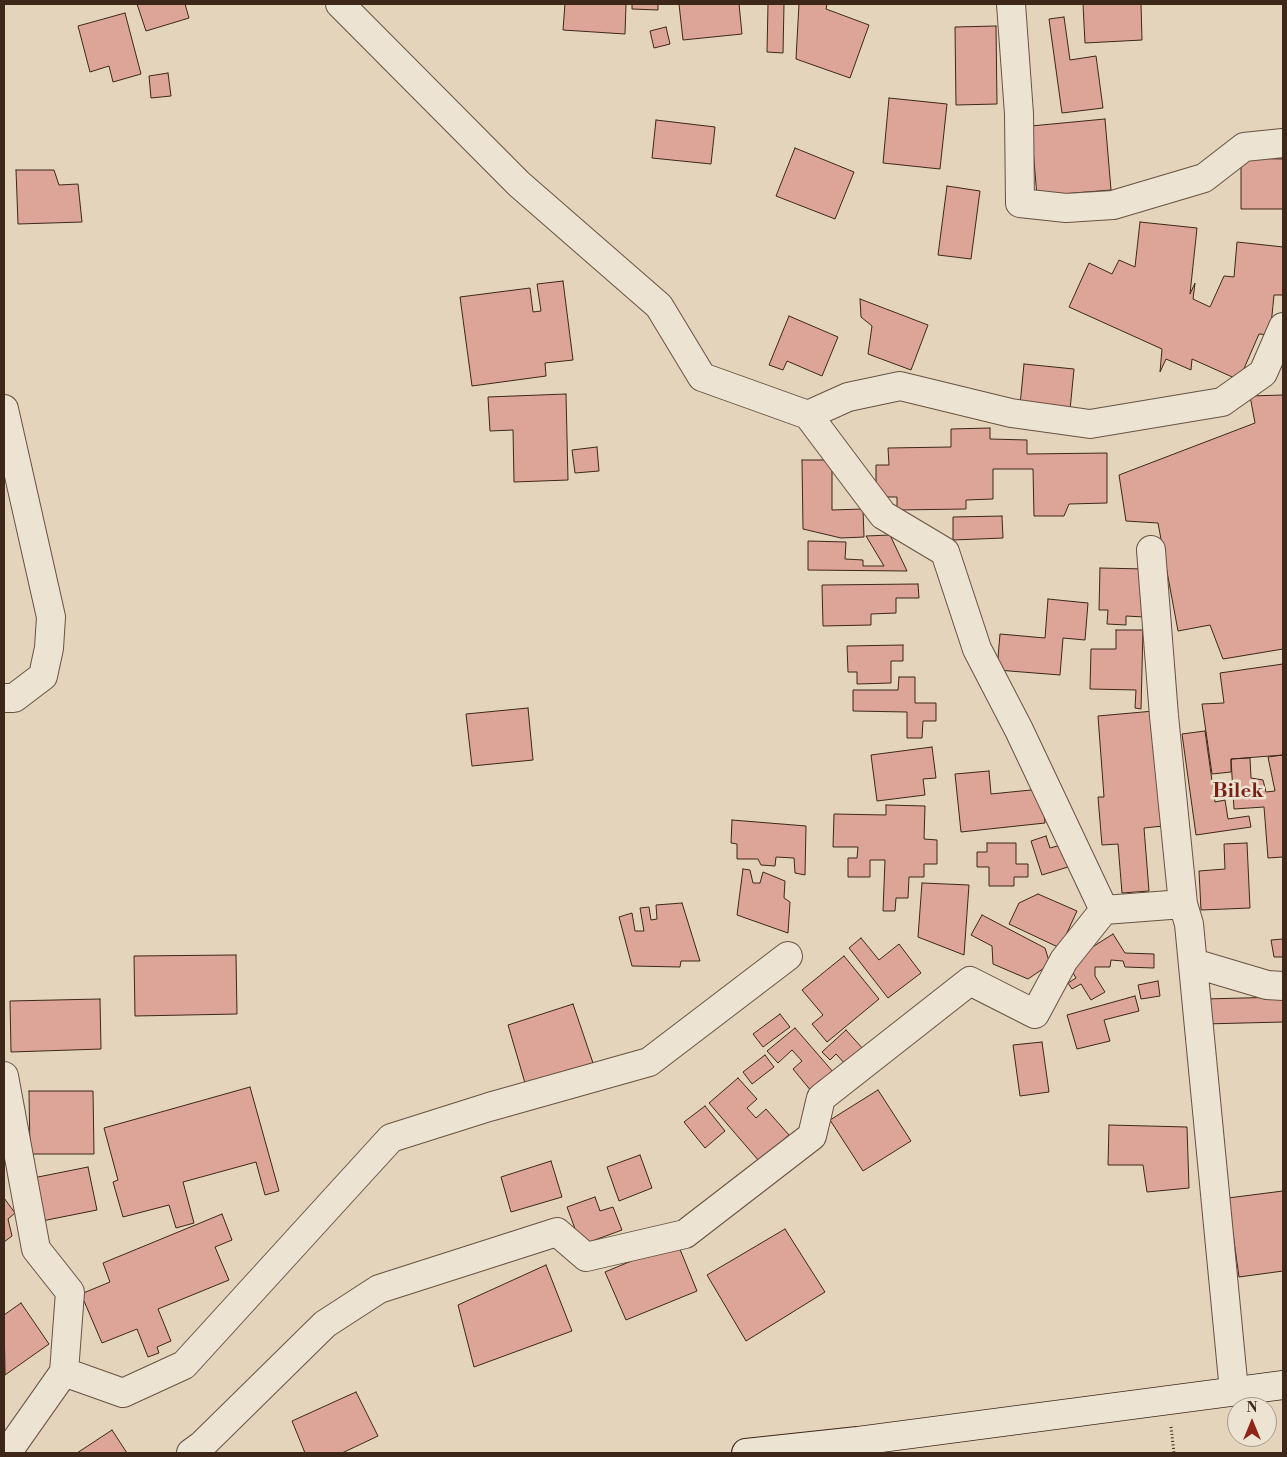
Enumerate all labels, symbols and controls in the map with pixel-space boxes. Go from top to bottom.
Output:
district label: Bilek [1212,780,1264,804]
north arrow [1227,1397,1277,1447]
text: N [1246,1399,1258,1417]

